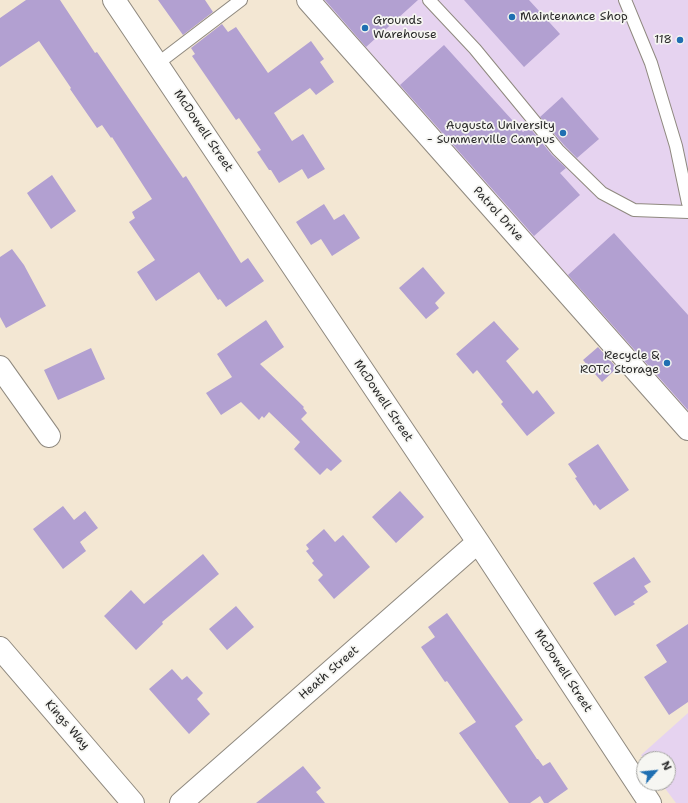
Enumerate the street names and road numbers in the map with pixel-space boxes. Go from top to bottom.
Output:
street label: McDowell Street [170,87,236,175]
street label: Patrol Drive [470,184,526,244]
street label: McDowell Street [350,357,416,445]
street label: McDowell Street [531,627,595,715]
street label: Heath Street [296,643,362,703]
street label: Kings Way [42,697,92,753]

